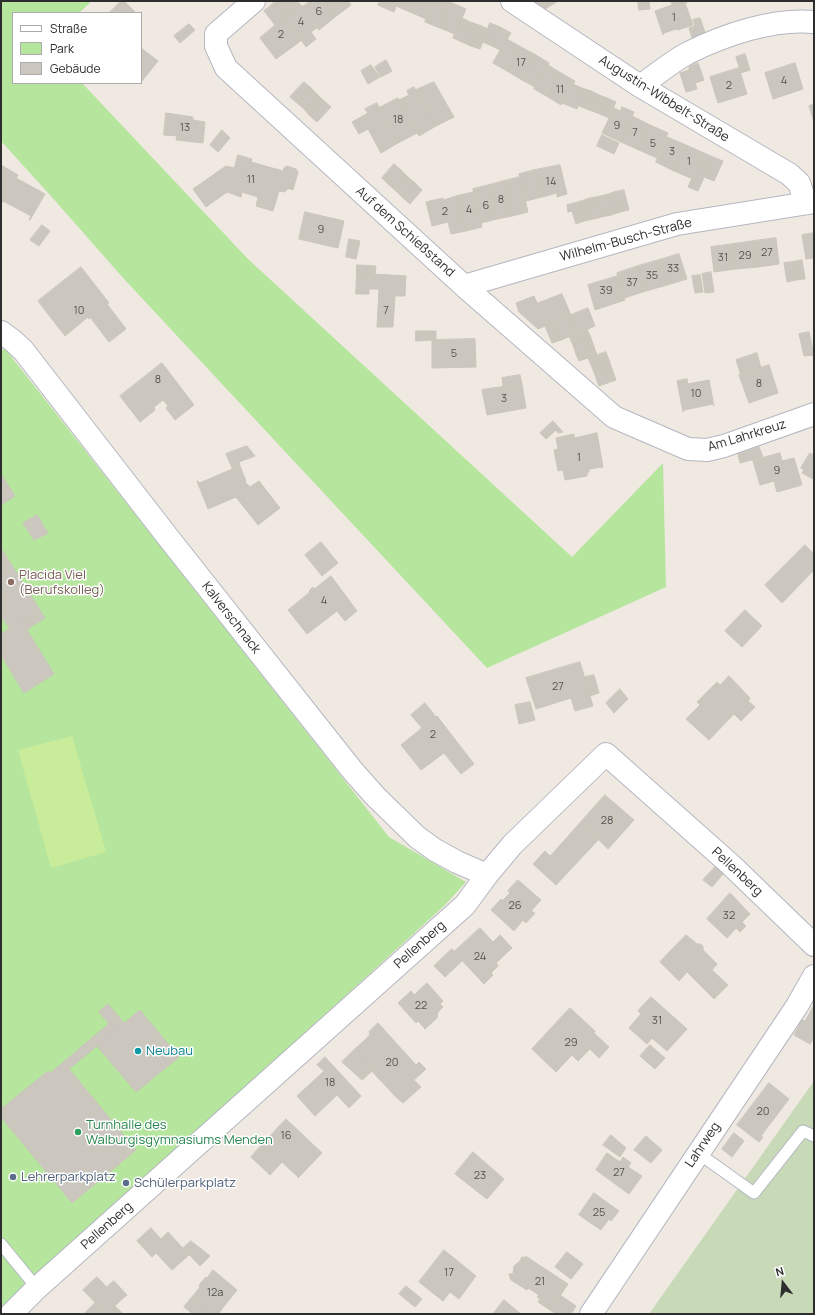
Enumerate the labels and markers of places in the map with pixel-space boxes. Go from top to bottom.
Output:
place label: Placida Viel (Berufskolleg) [19,567,105,598]
marker: Placida Viel (Berufskolleg) [6,577,16,587]
place label: Neubau [146,1043,193,1059]
marker: Neubau [133,1046,143,1056]
place label: Turnhalle des Walburgisgymnasiums Menden [86,1117,273,1148]
marker: Turnhalle des Walburgisgymnasiums Menden [73,1127,83,1137]
place label: Lehrerparkplatz [21,1169,116,1185]
marker: Lehrerparkplatz [8,1172,18,1182]
place label: Schülerparkplatz [134,1175,236,1191]
marker: Schülerparkplatz [121,1178,131,1188]

